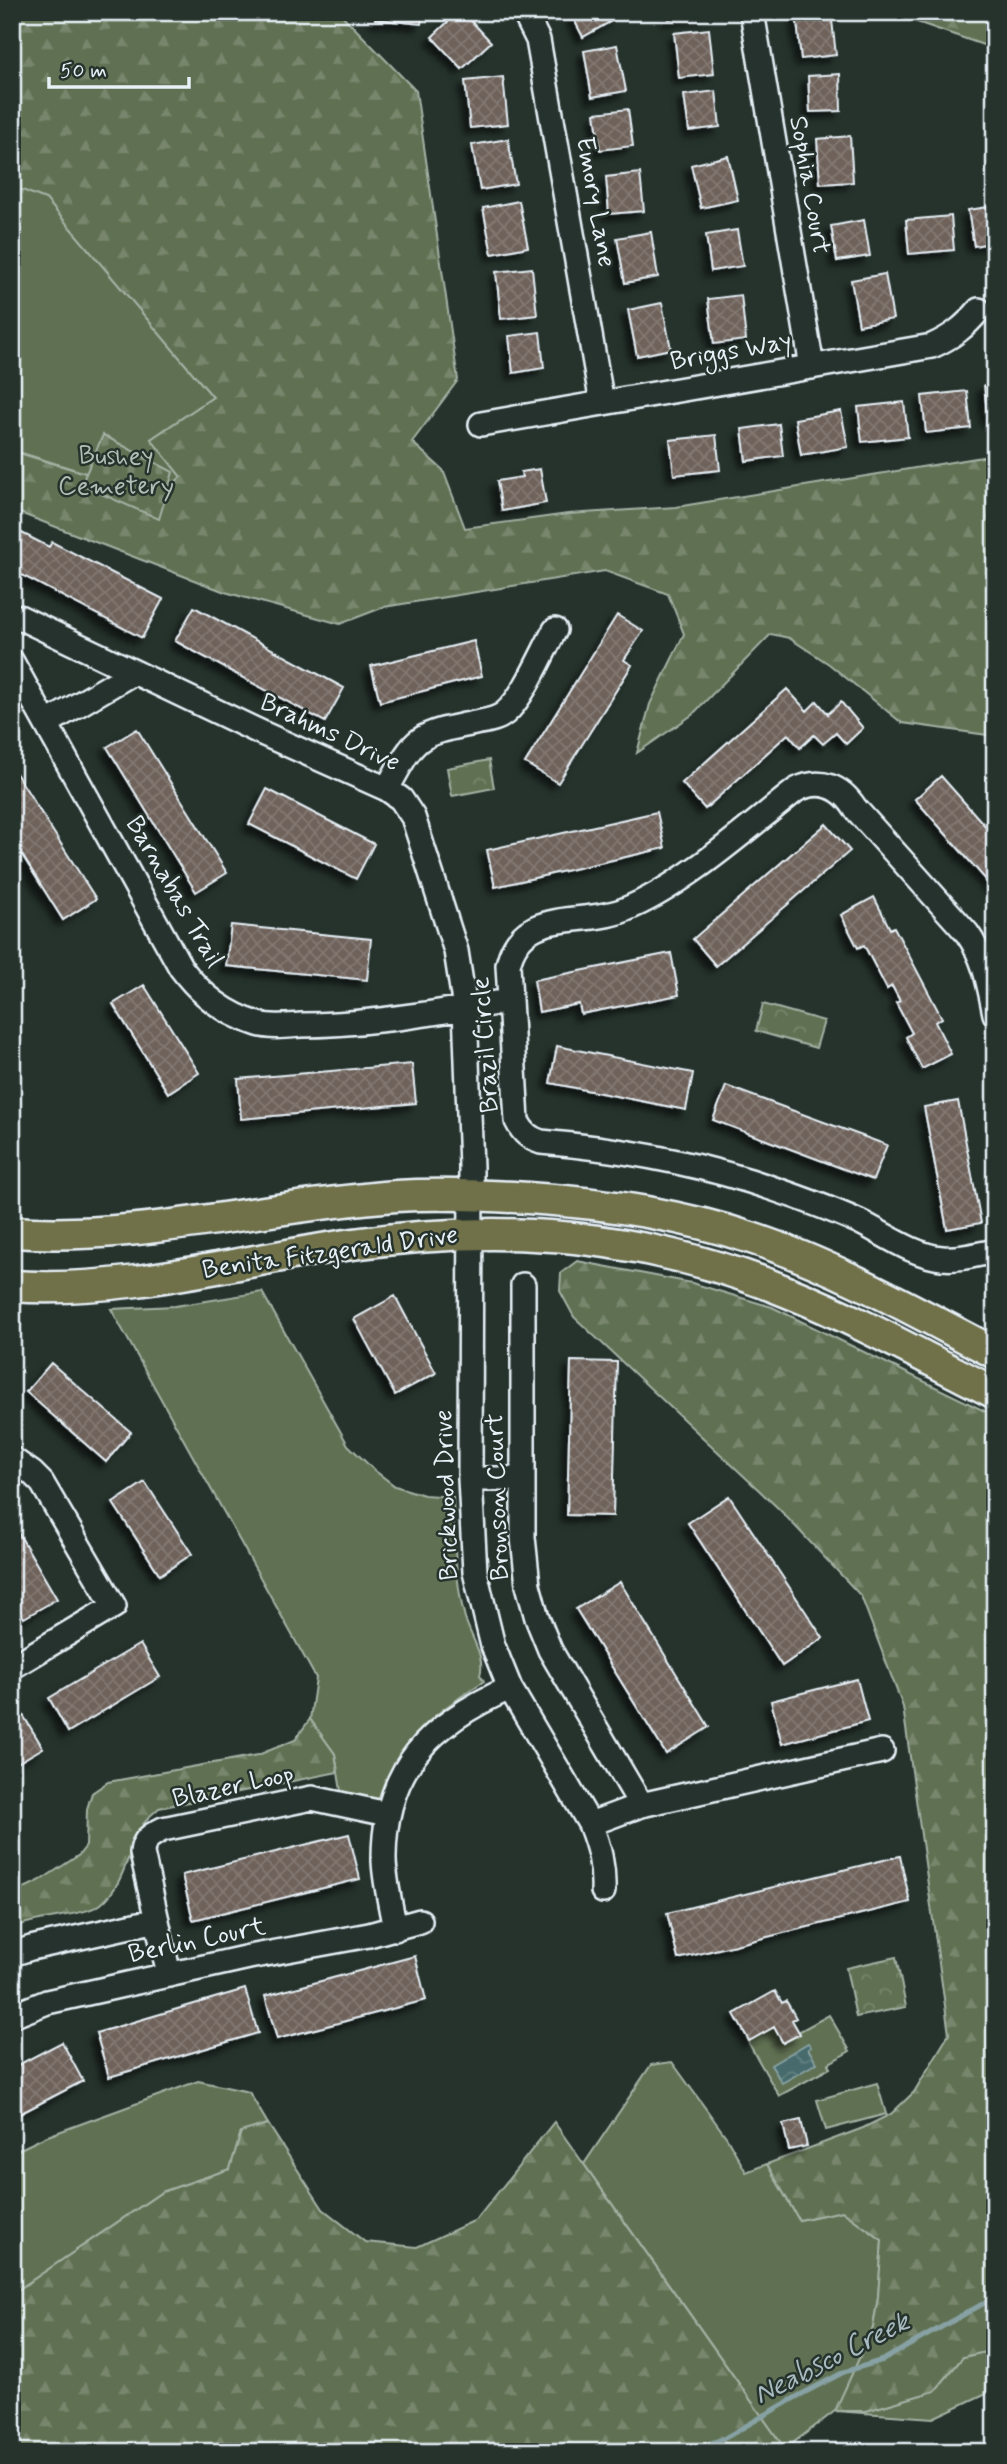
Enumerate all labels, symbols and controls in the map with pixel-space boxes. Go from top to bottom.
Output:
scale bar [49,46,189,90]
text: 50 m [60,57,107,85]
street label: Sophia Court [780,113,838,257]
street label: Emory Lane [567,134,623,270]
street label: Briggs Way [668,325,795,381]
park label: Bushey Cemetery [58,440,174,504]
street label: Brahms Drive [254,686,406,780]
street label: Barnabas Trail [117,810,231,974]
street label: Brazil Circle [464,976,508,1114]
street label: Benita Fitzgerald Drive [200,1218,460,1288]
street label: Brickwood Drive [427,1409,467,1581]
street label: Bronson Court [478,1413,518,1581]
street label: Blazer Loop [169,1758,297,1816]
street label: Berlin Court [125,1910,269,1972]
water label: Neabsco Creek [748,2303,918,2414]

